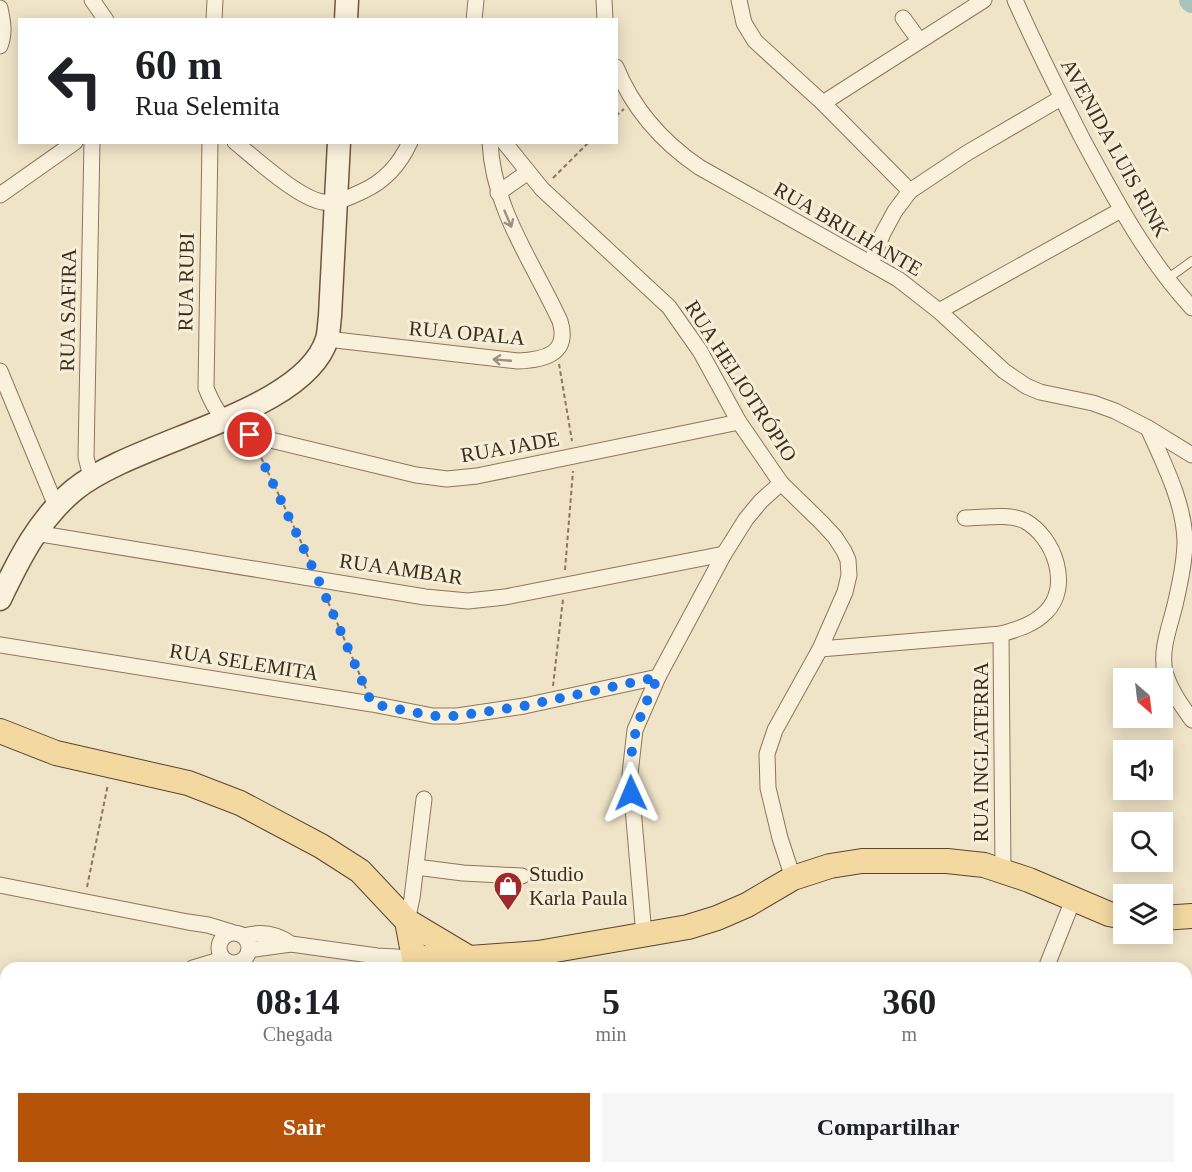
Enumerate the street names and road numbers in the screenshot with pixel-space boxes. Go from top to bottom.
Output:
street label: AVENIDA LUIS RINK [1056,55,1174,241]
street label: RUA BRILHANTE [770,177,926,281]
street label: RUA RUBI [173,232,199,332]
street label: RUA SAFIRA [55,247,81,372]
street label: RUA HELIOTRÓPIO [680,296,802,466]
street label: RUA OPALA [408,316,527,350]
street label: RUA JADE [459,427,561,467]
street label: RUA AMBAR [338,548,464,590]
street label: RUA SELEMITA [168,638,321,686]
street label: RUA INGLATERRA [969,661,993,842]

